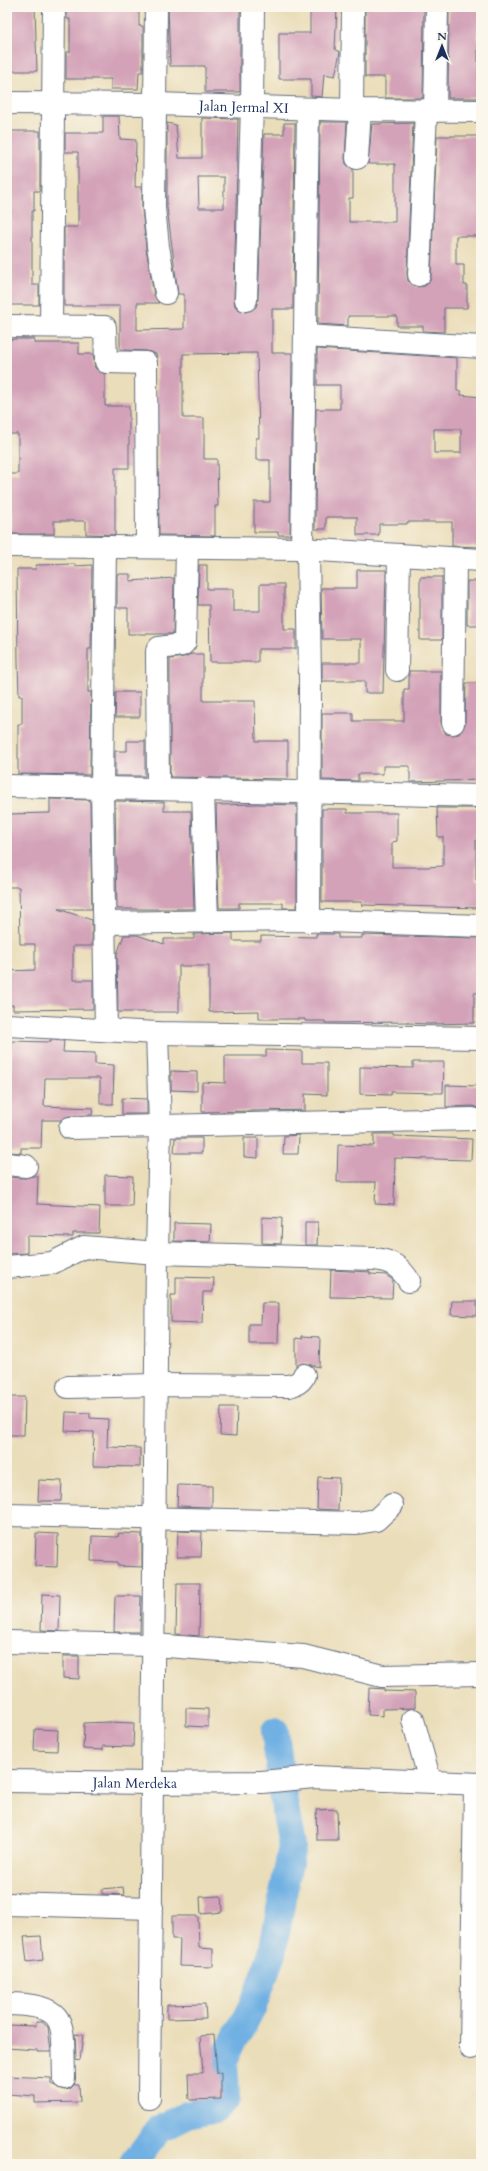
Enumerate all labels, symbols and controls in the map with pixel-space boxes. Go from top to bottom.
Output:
north arrow [422,26,462,66]
text: N [437,29,447,44]
street label: Jalan Jermal XI [197,96,289,118]
street label: Jalan Merdeka [91,1773,177,1793]

